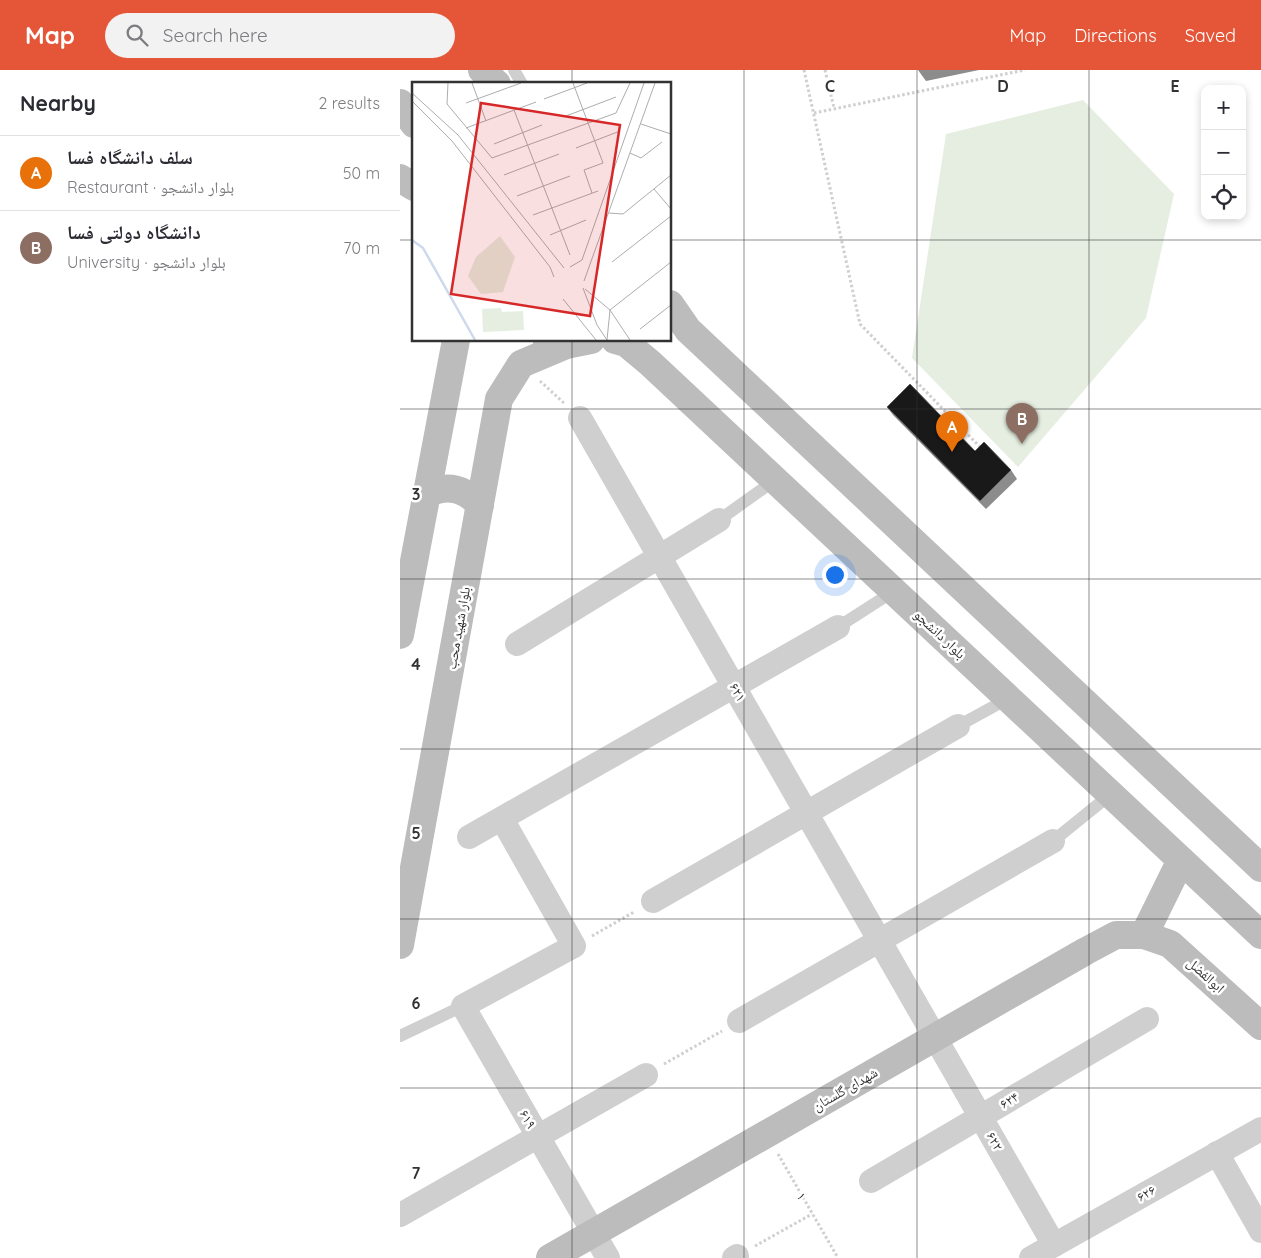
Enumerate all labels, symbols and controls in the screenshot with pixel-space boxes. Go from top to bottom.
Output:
search box [105,13,455,58]
text: Map [25,20,75,50]
icon: search [123,21,151,49]
text: Search here [163,23,268,47]
text: Map [1009,24,1046,47]
text: Directions [1074,24,1157,47]
text: Saved [1185,24,1236,47]
text: C [825,76,835,96]
text: D [997,76,1009,96]
text: E [1170,76,1180,96]
inset map [412,82,671,341]
map controls [1201,85,1246,220]
button: + [1201,85,1246,130]
text: Nearby [20,90,96,116]
text: 2 results [318,93,380,113]
button: − [1201,130,1246,175]
text: سلف دانشگاه فسا [67,145,193,169]
text: A [31,163,41,183]
text: 50 m [343,163,380,183]
button: locate [1201,175,1246,220]
text: Restaurant · بلوار دانشجو [67,177,234,197]
text: دانشگاه دولتی فسا [67,220,201,244]
text: B [31,238,41,258]
text: 70 m [343,238,380,258]
text: University · بلوار دانشجو [67,252,226,272]
pin: B [1006,403,1038,444]
pin: A [936,411,968,452]
text: 3 [412,484,420,504]
your location [822,562,848,588]
street label: بلوار شهید محب [442,585,474,671]
street label: بلوار دانشجو [910,605,970,663]
text: 4 [411,654,421,674]
street label: ۶۲۱ [725,679,751,705]
text: 5 [411,823,421,843]
street label: ابوالفضل [1183,953,1229,997]
text: 6 [412,993,421,1013]
street label: شهدای گلستان [809,1063,881,1115]
street label: ۶۲۴ [996,1087,1022,1113]
street label: ۶۱۹ [515,1106,541,1132]
street label: ۶۲۲ [982,1128,1008,1154]
text: 7 [412,1163,421,1183]
street label: ۶۲۶ [1133,1181,1159,1205]
street label: ۱ [793,1189,811,1203]

